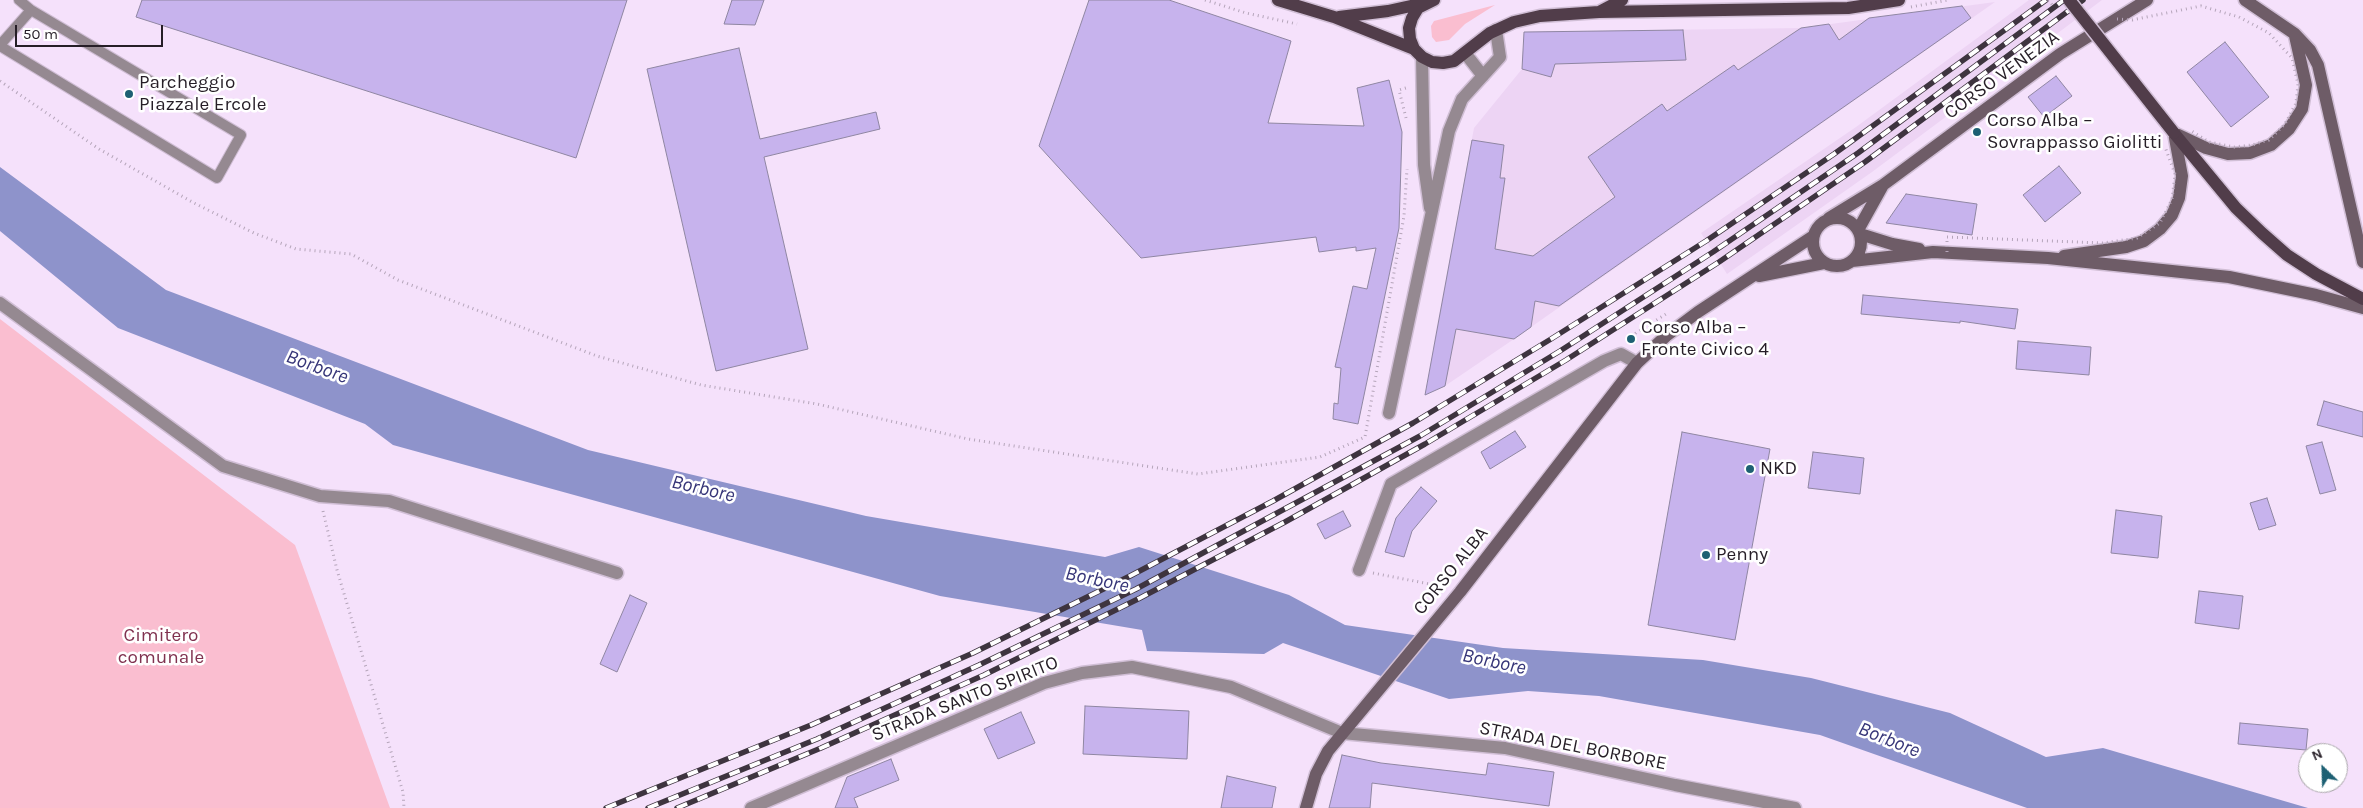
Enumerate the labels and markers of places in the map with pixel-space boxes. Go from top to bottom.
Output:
place label: Parcheggio Piazzale Ercole [139,72,267,116]
marker: Parcheggio Piazzale Ercole [123,88,135,100]
place label: Corso Alba – Sovrappasso Giolitti [1987,110,2162,154]
marker: Corso Alba – Sovrappasso Giolitti [1971,126,1983,138]
place label: Corso Alba – Fronte Civico 4 [1641,317,1769,361]
marker: Corso Alba – Fronte Civico 4 [1625,333,1637,345]
place label: NKD [1760,458,1797,480]
marker: NKD [1744,463,1756,475]
place label: Penny [1716,544,1768,566]
marker: Penny [1700,549,1712,561]

